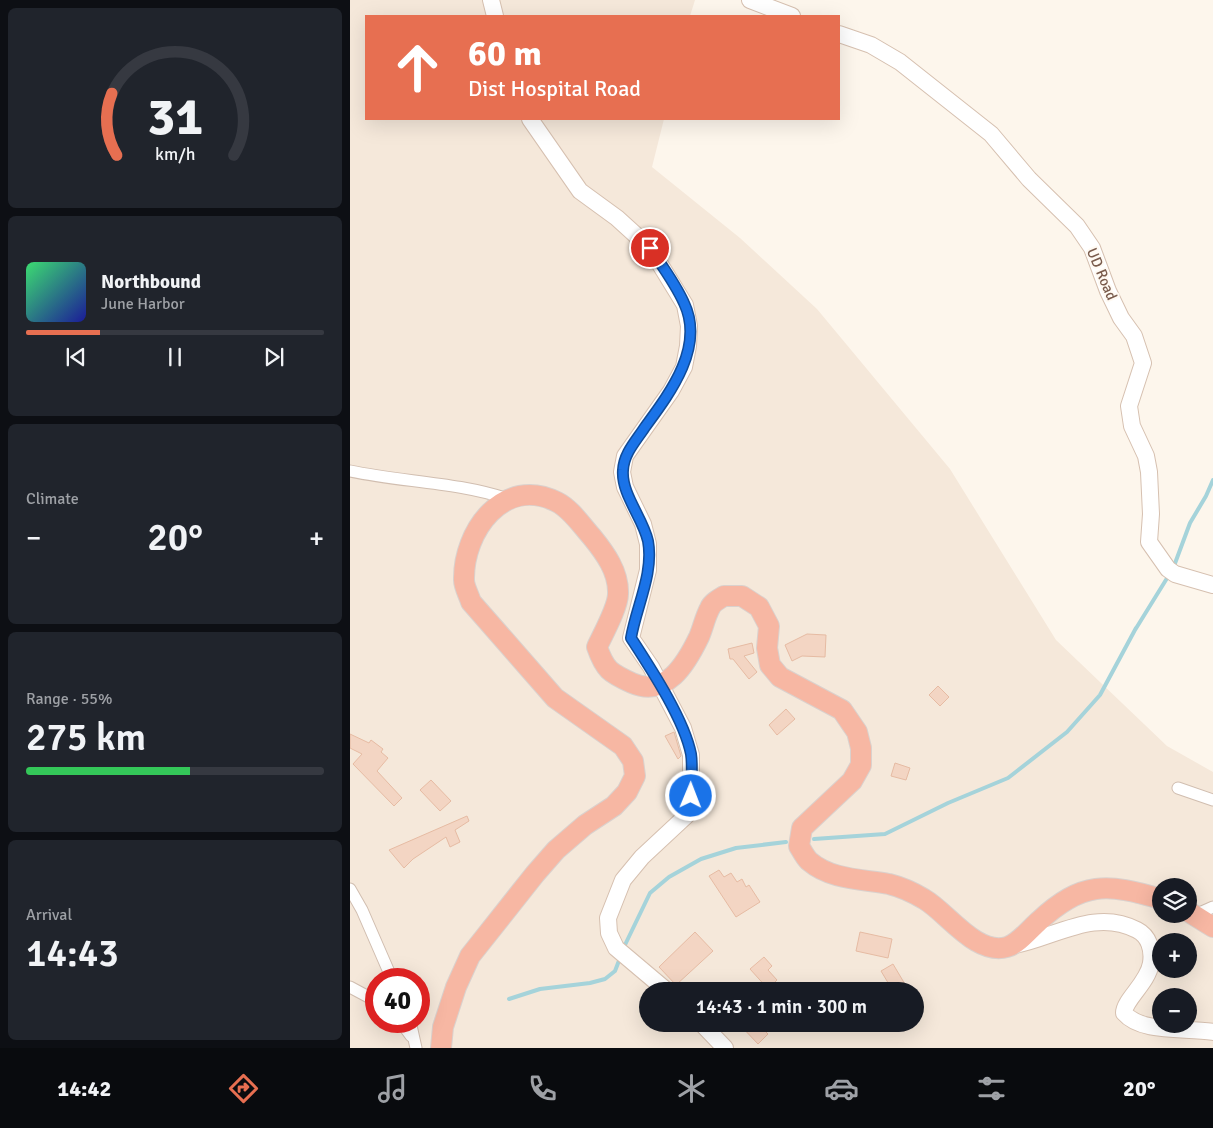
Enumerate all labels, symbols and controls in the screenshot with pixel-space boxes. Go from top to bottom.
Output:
text: 60 m [468,32,542,75]
icon: ahead [385,35,450,100]
text: Dist Hospital Road [468,75,641,102]
text: 31 [147,85,203,149]
text: km/h [155,143,195,165]
pin [629,227,671,269]
icon: arrive [636,234,664,262]
street label: UD Road [1083,245,1121,303]
text: Northbound [101,270,201,294]
text: June Harbor [101,294,185,314]
icon: previous [62,343,90,371]
icon: pause [161,343,189,371]
icon: next [260,343,288,371]
text: Climate [26,489,79,509]
text: 20° [147,514,203,561]
text: − [26,521,41,555]
text: + [309,521,324,555]
text: Range · 55% [26,689,112,709]
text: 275 km [26,714,146,761]
position arrow [664,769,716,821]
map controls [1152,878,1197,1033]
button: layers [1152,878,1197,923]
text: Arrival [26,905,72,925]
text: 14:43 [26,930,119,977]
button: + [1152,933,1197,978]
speed limit sign: 40 [365,968,430,1033]
button: − [1152,988,1197,1033]
text: 14:43 · 1 min · 300 m [696,995,867,1019]
icon: directions [226,1071,261,1106]
icon: music [375,1071,410,1106]
icon: phone [525,1071,560,1106]
icon: climate [674,1071,709,1106]
icon: car [824,1071,859,1106]
icon: filters [974,1071,1009,1106]
text: 14:42 [57,1075,111,1102]
text: 20° [1123,1075,1156,1102]

